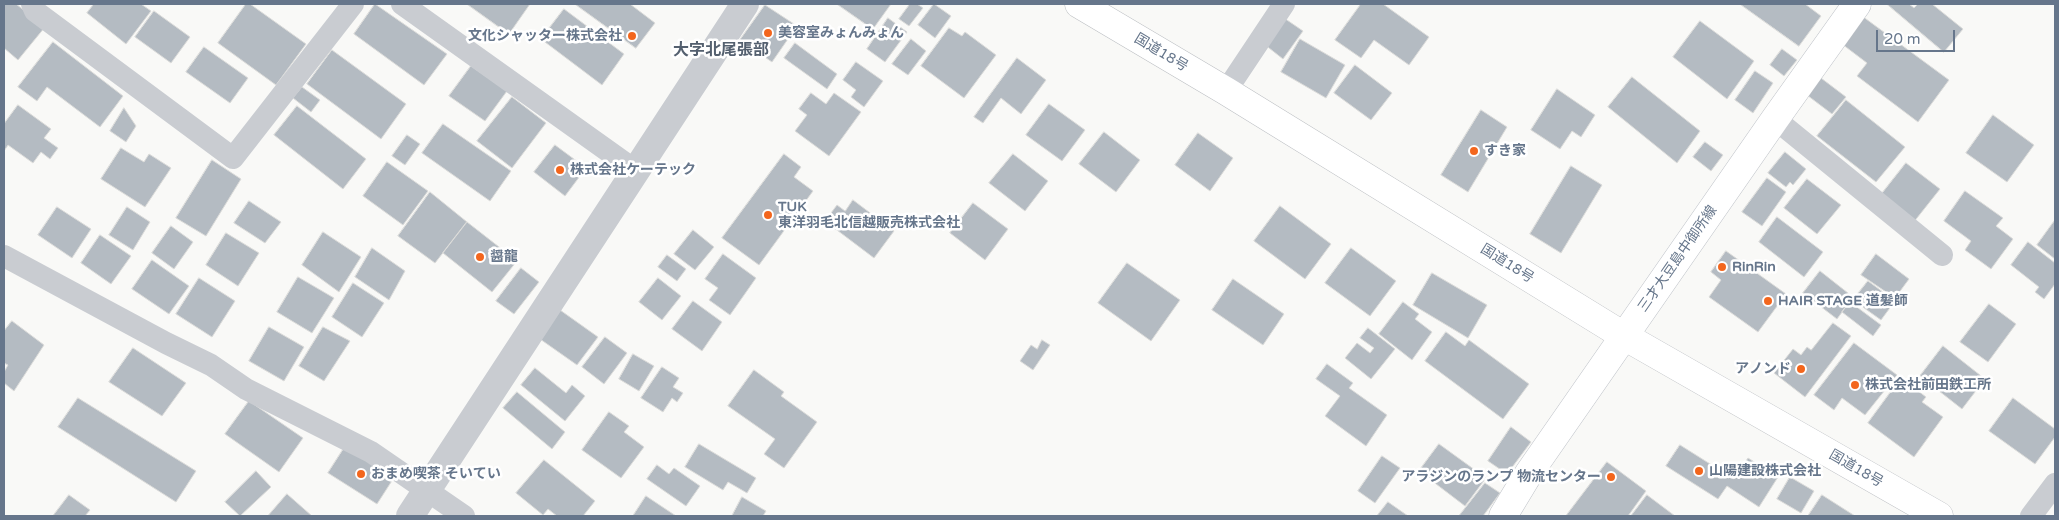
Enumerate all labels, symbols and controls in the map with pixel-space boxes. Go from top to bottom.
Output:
scale bar [1879,20,1958,52]
place label: 美容室みょんみょん [778,25,904,41]
marker: 美容室みょんみょん [762,27,774,39]
place label: 文化シャッター株式会社 [468,28,622,44]
marker: 文化シャッター株式会社 [626,30,638,42]
street label: 国道18号 [1131,30,1191,76]
text: 20 m [1884,30,1921,48]
district label: 大字北尾張部 [673,41,769,61]
place label: すき家 [1484,143,1526,159]
marker: すき家 [1468,145,1480,157]
place label: 株式会社ケーテック [570,162,696,178]
marker: 株式会社ケーテック [554,164,566,176]
place label: TUK 東洋羽毛北信越販売株式会社 [778,199,960,232]
street label: 三才大豆島中御所線 [1635,203,1721,315]
marker: TUK 東洋羽毛北信越販売株式会社 [762,209,774,221]
street label: 国道18号 [1477,241,1537,287]
place label: 醤龍 [490,249,518,265]
marker: 醤龍 [474,251,486,263]
place label: RinRin [1732,259,1776,275]
marker: RinRin [1716,261,1728,273]
place label: HAIR STAGE 道髪師 [1778,293,1908,309]
marker: HAIR STAGE 道髪師 [1762,295,1774,307]
place label: アノンド [1735,361,1791,377]
marker: アノンド [1795,363,1807,375]
place label: 株式会社前田鉄工所 [1865,377,1991,393]
marker: 株式会社前田鉄工所 [1849,379,1861,391]
street label: 国道18号 [1826,447,1886,491]
place label: 山陽建設株式会社 [1709,463,1821,479]
marker: 山陽建設株式会社 [1693,465,1705,477]
place label: おまめ喫茶 そいてい [371,466,501,482]
marker: おまめ喫茶 そいてい [355,468,367,480]
place label: アラジンのランプ 物流センター [1401,469,1601,485]
marker: アラジンのランプ 物流センター [1605,471,1617,483]

